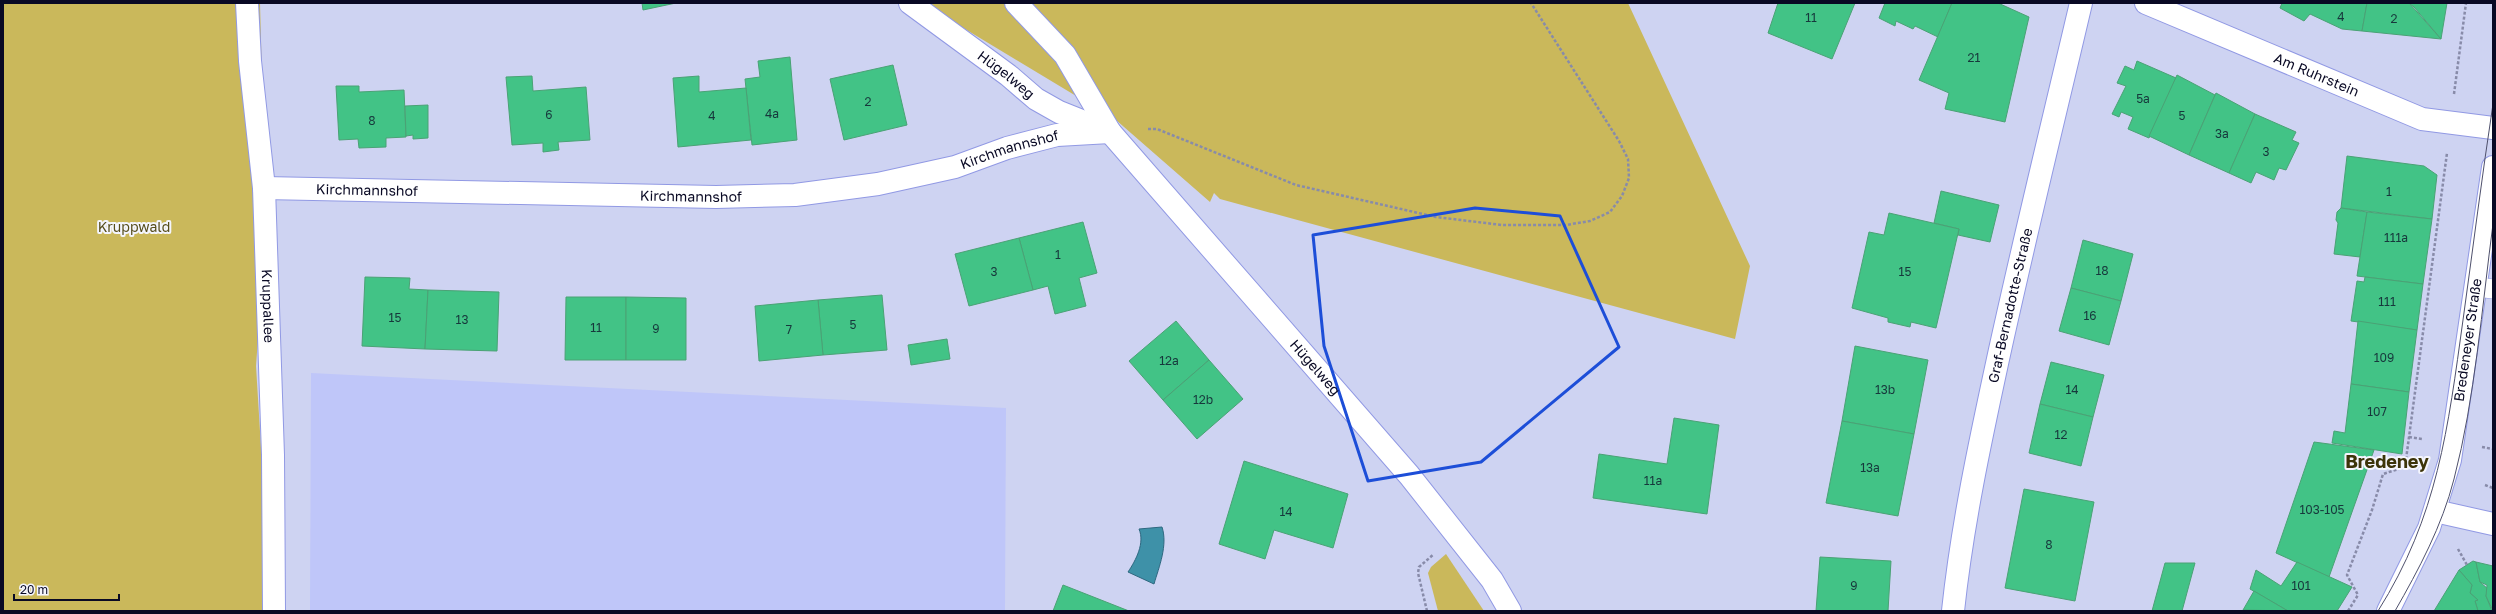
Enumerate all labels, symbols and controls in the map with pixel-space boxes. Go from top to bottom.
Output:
house number: 4 [2337,9,2345,24]
house number: 11 [1805,10,1817,25]
house number: 2 [2391,11,2398,26]
street label: Hügelweg [974,47,1039,102]
street label: Am Ruhrstein [2272,49,2362,100]
house number: 21 [1968,50,1981,65]
house number: 5a [2136,91,2150,106]
house number: 2 [865,94,872,109]
house number: 4a [765,106,779,121]
house number: 6 [545,107,553,122]
house number: 4 [708,108,716,123]
house number: 5 [2179,108,2186,123]
house number: 8 [368,113,376,128]
street label: Kirchmannshof [958,126,1060,172]
house number: 3a [2215,126,2229,141]
house number: 3 [2262,144,2270,159]
street label: Kirchmannshof [316,180,418,199]
house number: 1 [2386,184,2392,199]
street label: Kirchmannshof [640,186,742,205]
park label: Kruppwald [98,218,170,235]
street label: Graf-Bernadotte-Straße [1984,226,2035,384]
house number: 111a [2384,230,2408,245]
house number: 1 [1055,247,1061,262]
house number: 18 [2095,263,2109,278]
house number: 3 [990,264,998,279]
house number: 15 [1899,264,1911,279]
street label: Kruppallee [259,269,278,343]
street label: Bredeneyer Straße [2450,277,2485,403]
house number: 111 [2378,294,2396,309]
house number: 16 [2083,308,2097,323]
house number: 15 [389,310,401,325]
house number: 13 [456,312,468,327]
house number: 5 [850,317,857,332]
house number: 11 [590,320,602,335]
house number: 9 [652,321,660,336]
house number: 7 [786,322,792,337]
street label: Hügelweg [1287,336,1344,398]
house number: 109 [2374,350,2394,365]
house number: 12a [1159,353,1179,368]
house number: 13b [1875,382,1895,397]
house number: 14 [2065,382,2079,397]
house number: 12b [1193,392,1213,407]
house number: 107 [2367,404,2387,419]
house number: 12 [2055,427,2067,442]
district label: Bredeney [2345,450,2429,472]
house number: 13a [1860,460,1880,475]
house number: 11a [1644,473,1662,488]
house number: 103-105 [2299,502,2345,517]
house number: 14 [1279,504,1293,519]
house number: 8 [2045,537,2053,552]
scale bar [14,576,119,602]
house number: 9 [1850,578,1858,593]
house number: 101 [2291,578,2311,593]
text: 20 m [20,582,48,597]

